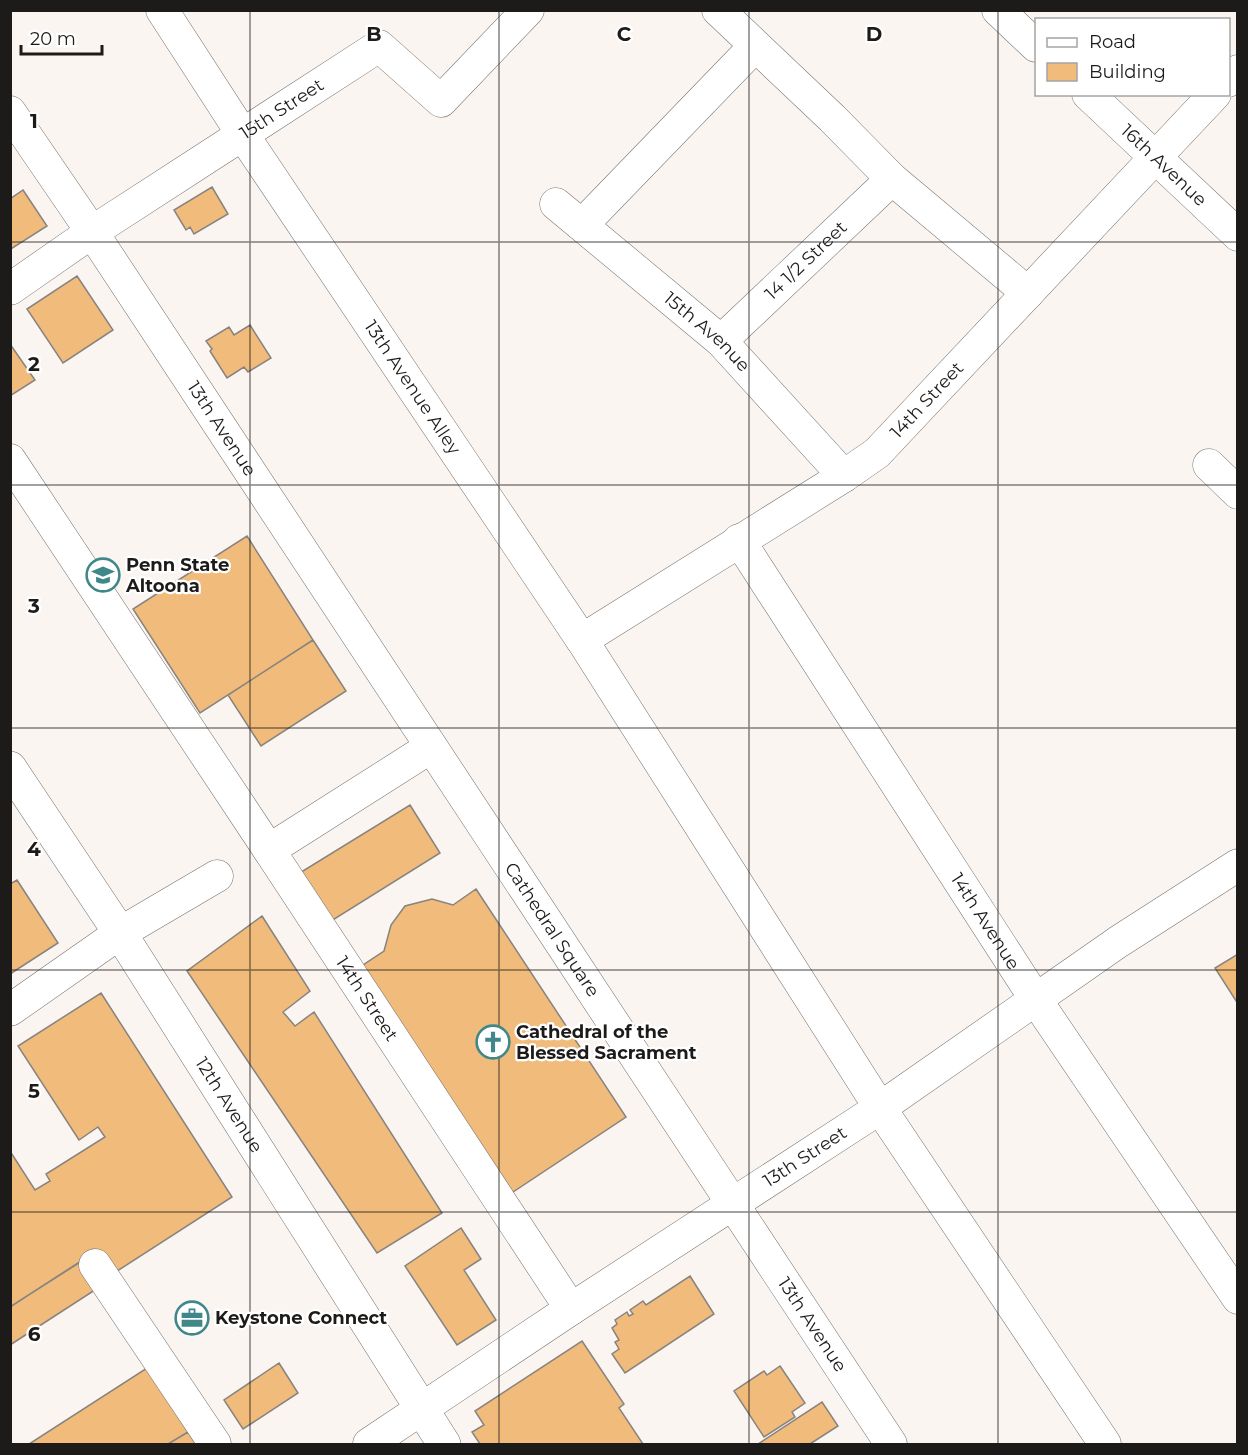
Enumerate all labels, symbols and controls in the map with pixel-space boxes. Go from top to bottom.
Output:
scale bar [21,18,102,56]
legend [1035,18,1230,96]
text: B [366,22,382,46]
text: C [617,22,632,46]
text: D [866,22,882,46]
text: 20 m [30,28,76,50]
text: Road [1089,31,1136,53]
text: Building [1089,61,1166,83]
street label: 15th Street [236,74,328,144]
text: 1 [30,109,38,133]
street label: 16th Avenue [1116,120,1211,211]
street label: 14 1/2 Street [760,216,852,305]
street label: 15th Avenue [659,287,755,377]
street label: 13th Avenue Alley [360,316,465,459]
text: 2 [28,352,40,376]
street label: 14th Street [886,357,968,443]
street label: 13th Avenue [183,377,261,480]
place label: Penn State Altoona [125,554,229,597]
school or university icon: Penn State Altoona [85,557,121,593]
text: 3 [27,594,40,618]
text: 4 [27,837,41,861]
street label: Cathedral Square [500,858,604,1001]
street label: 14th Avenue [946,869,1025,974]
street label: 14th Street [331,952,403,1045]
place label: Cathedral of the Blessed Sacrament [516,1021,697,1064]
church icon: Cathedral of the Blessed Sacrament [475,1024,511,1060]
street label: 12th Avenue [191,1053,268,1157]
text: 5 [28,1079,40,1103]
street label: 13th Street [759,1122,851,1192]
street label: 13th Avenue [773,1273,851,1376]
office icon: Keystone Connect [174,1300,210,1336]
place label: Keystone Connect [215,1307,387,1329]
text: 6 [28,1322,41,1346]

